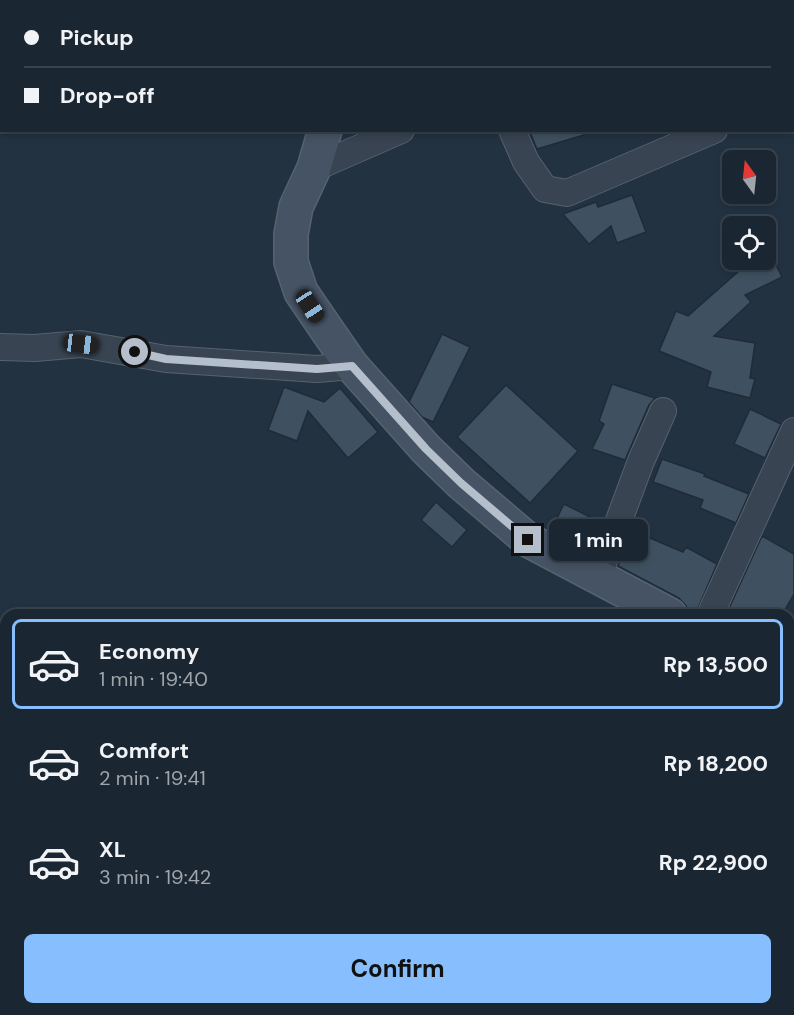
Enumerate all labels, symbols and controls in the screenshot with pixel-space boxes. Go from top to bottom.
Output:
text: Pickup [60,23,134,52]
text: Drop-off [60,81,155,110]
north arrow [722,150,776,204]
map controls [722,150,776,270]
button: locate [722,216,776,270]
car [293,286,327,326]
car [62,333,100,355]
route start [121,338,148,365]
callout: 1 min [549,519,648,561]
route end [514,526,541,553]
text: 1 min [574,527,623,553]
icon: car [27,637,81,691]
text: Economy [99,637,199,666]
text: Rp 13,500 [663,650,768,679]
text: 1 min · 19:40 [99,666,208,692]
icon: car [27,736,81,790]
text: Comfort [99,736,189,765]
text: Rp 18,200 [664,749,768,778]
text: 2 min · 19:41 [99,765,206,791]
icon: car [27,835,81,889]
text: XL [99,835,126,864]
text: Rp 22,900 [659,848,768,877]
text: 3 min · 19:42 [99,864,211,890]
button: Confirm [24,934,771,1003]

